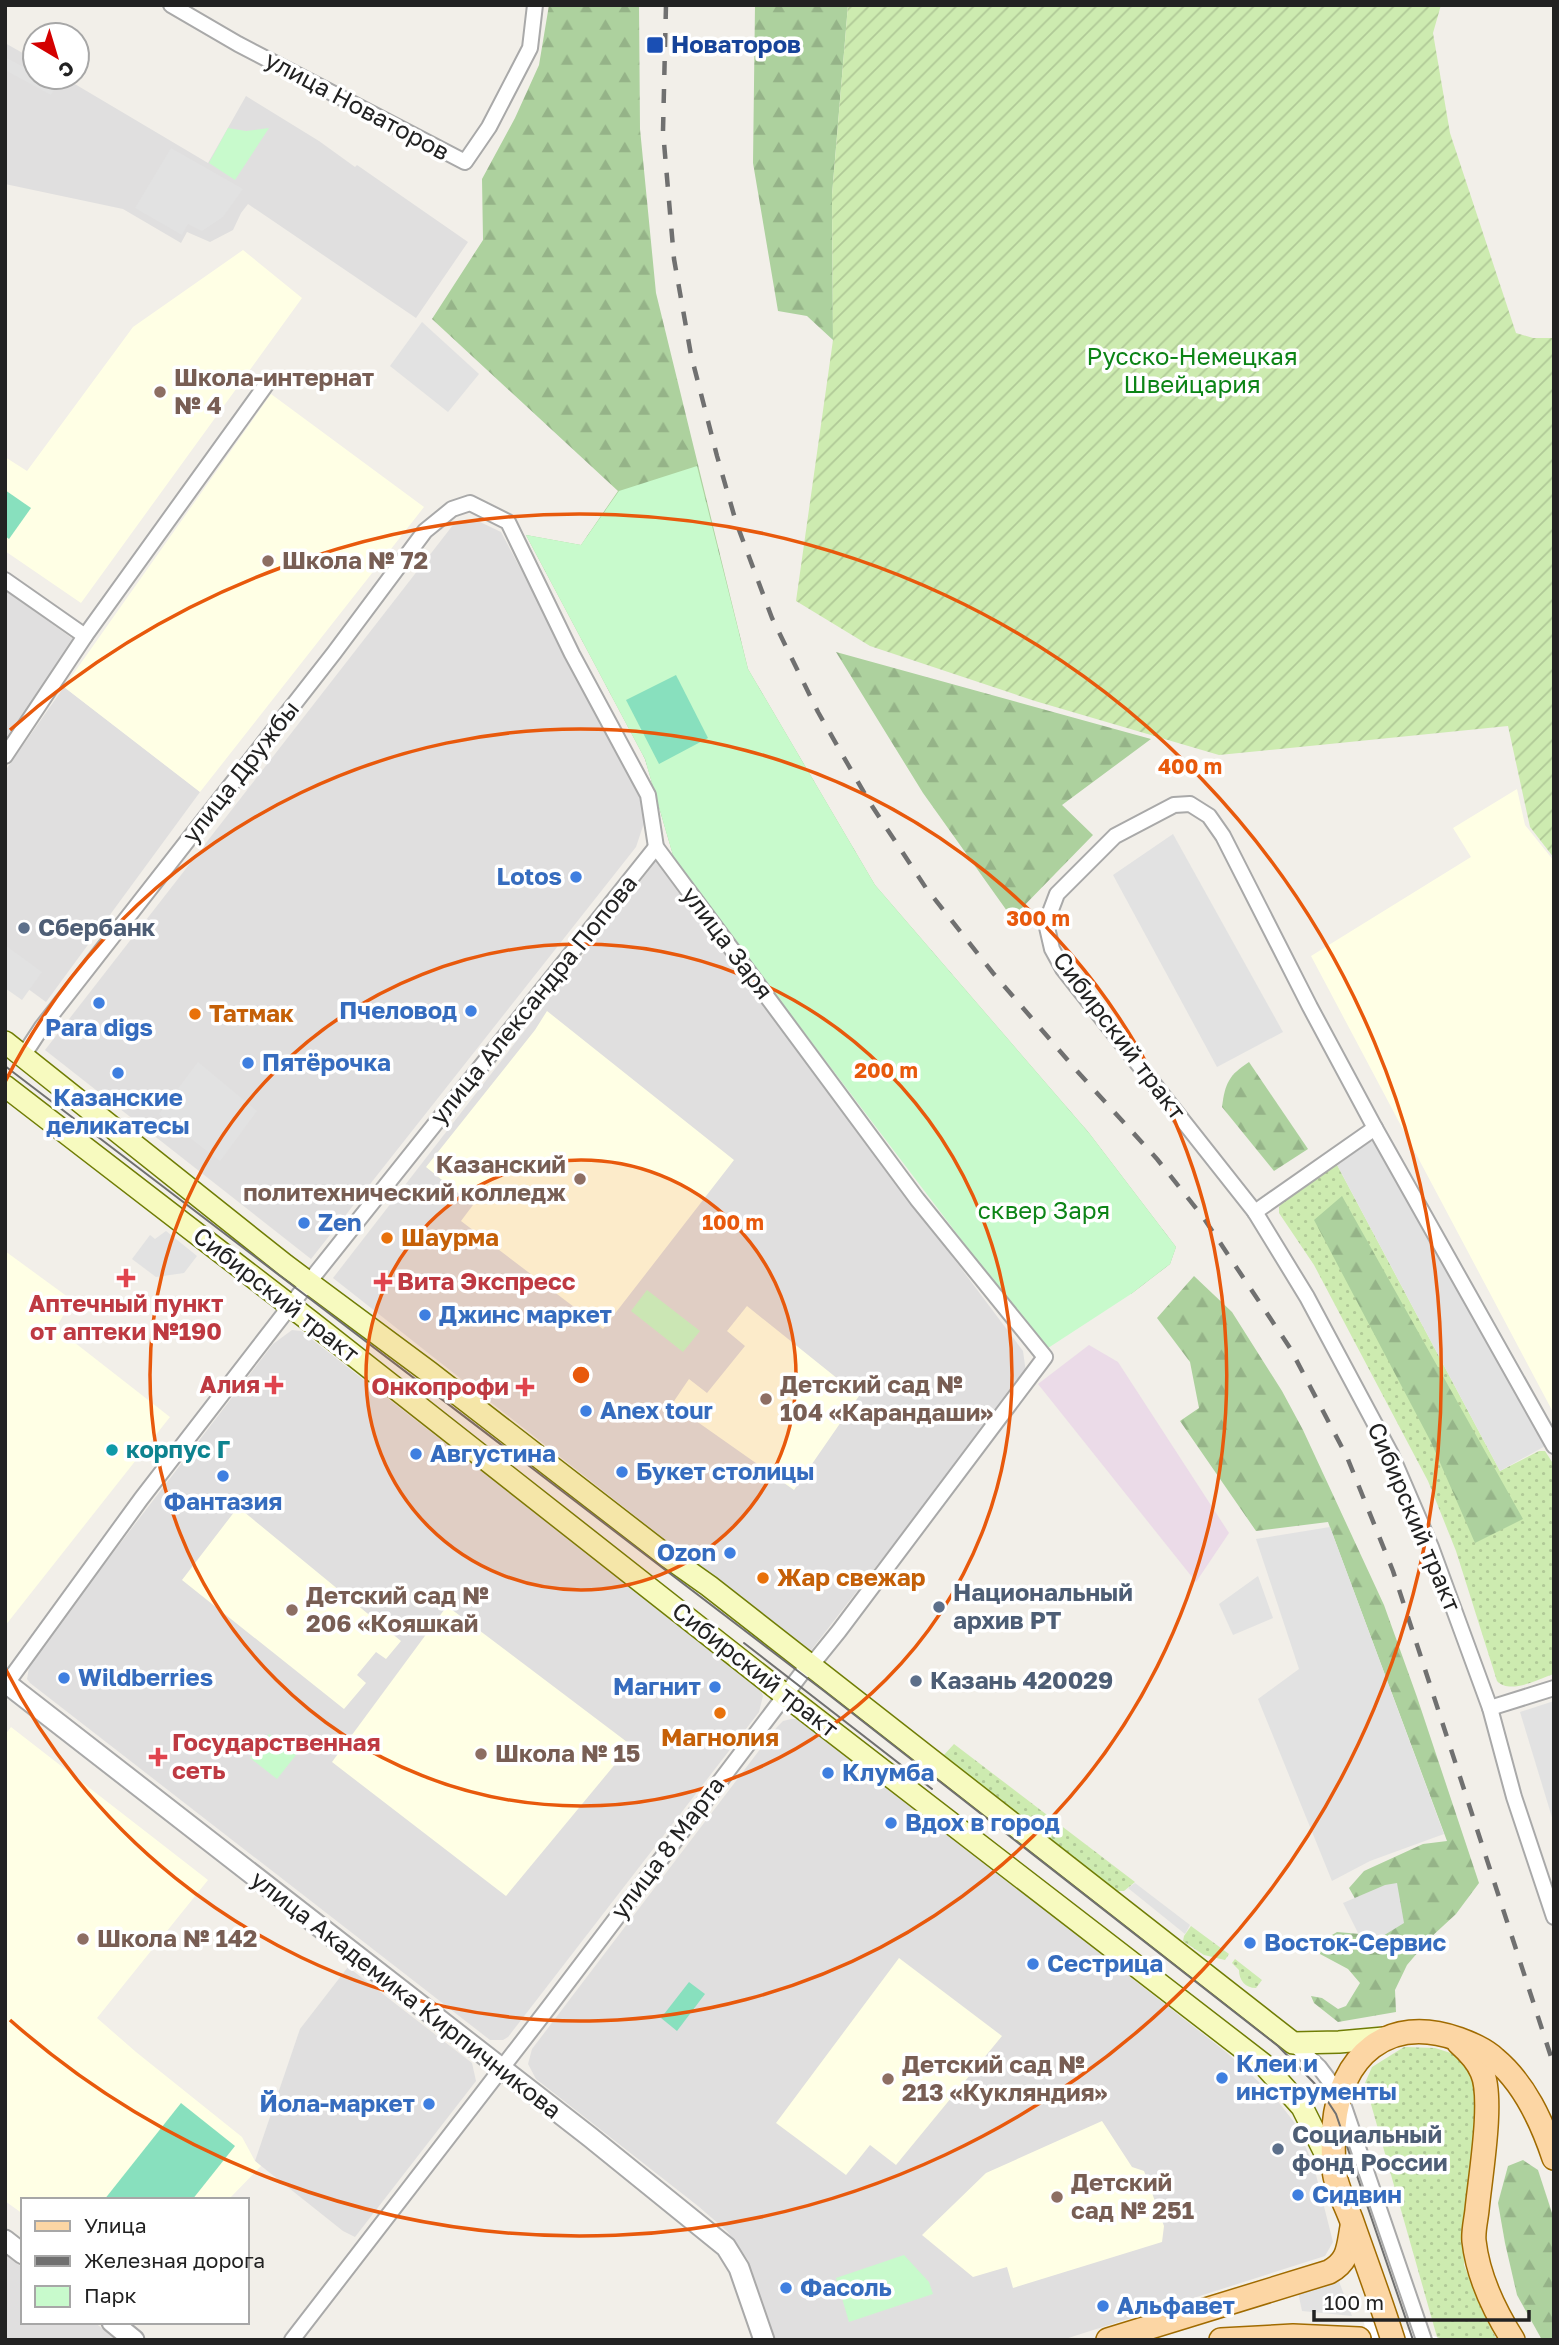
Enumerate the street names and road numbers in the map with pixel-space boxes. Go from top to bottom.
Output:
street label: улица Новаторов [261,44,455,165]
street label: улица Дружбы [175,694,304,848]
street label: улица Александра Попова [423,868,642,1130]
street label: улица Заря [676,880,780,1004]
street label: Сибирский тракт [1048,946,1193,1125]
street label: Сибирский тракт [188,1220,366,1368]
street label: Сибирский тракт [1362,1418,1468,1615]
street label: Сибирский тракт [667,1595,845,1743]
street label: улица 8 Марта [604,1770,730,1924]
street label: улица Академика Кирпичникова [246,1864,568,2124]

